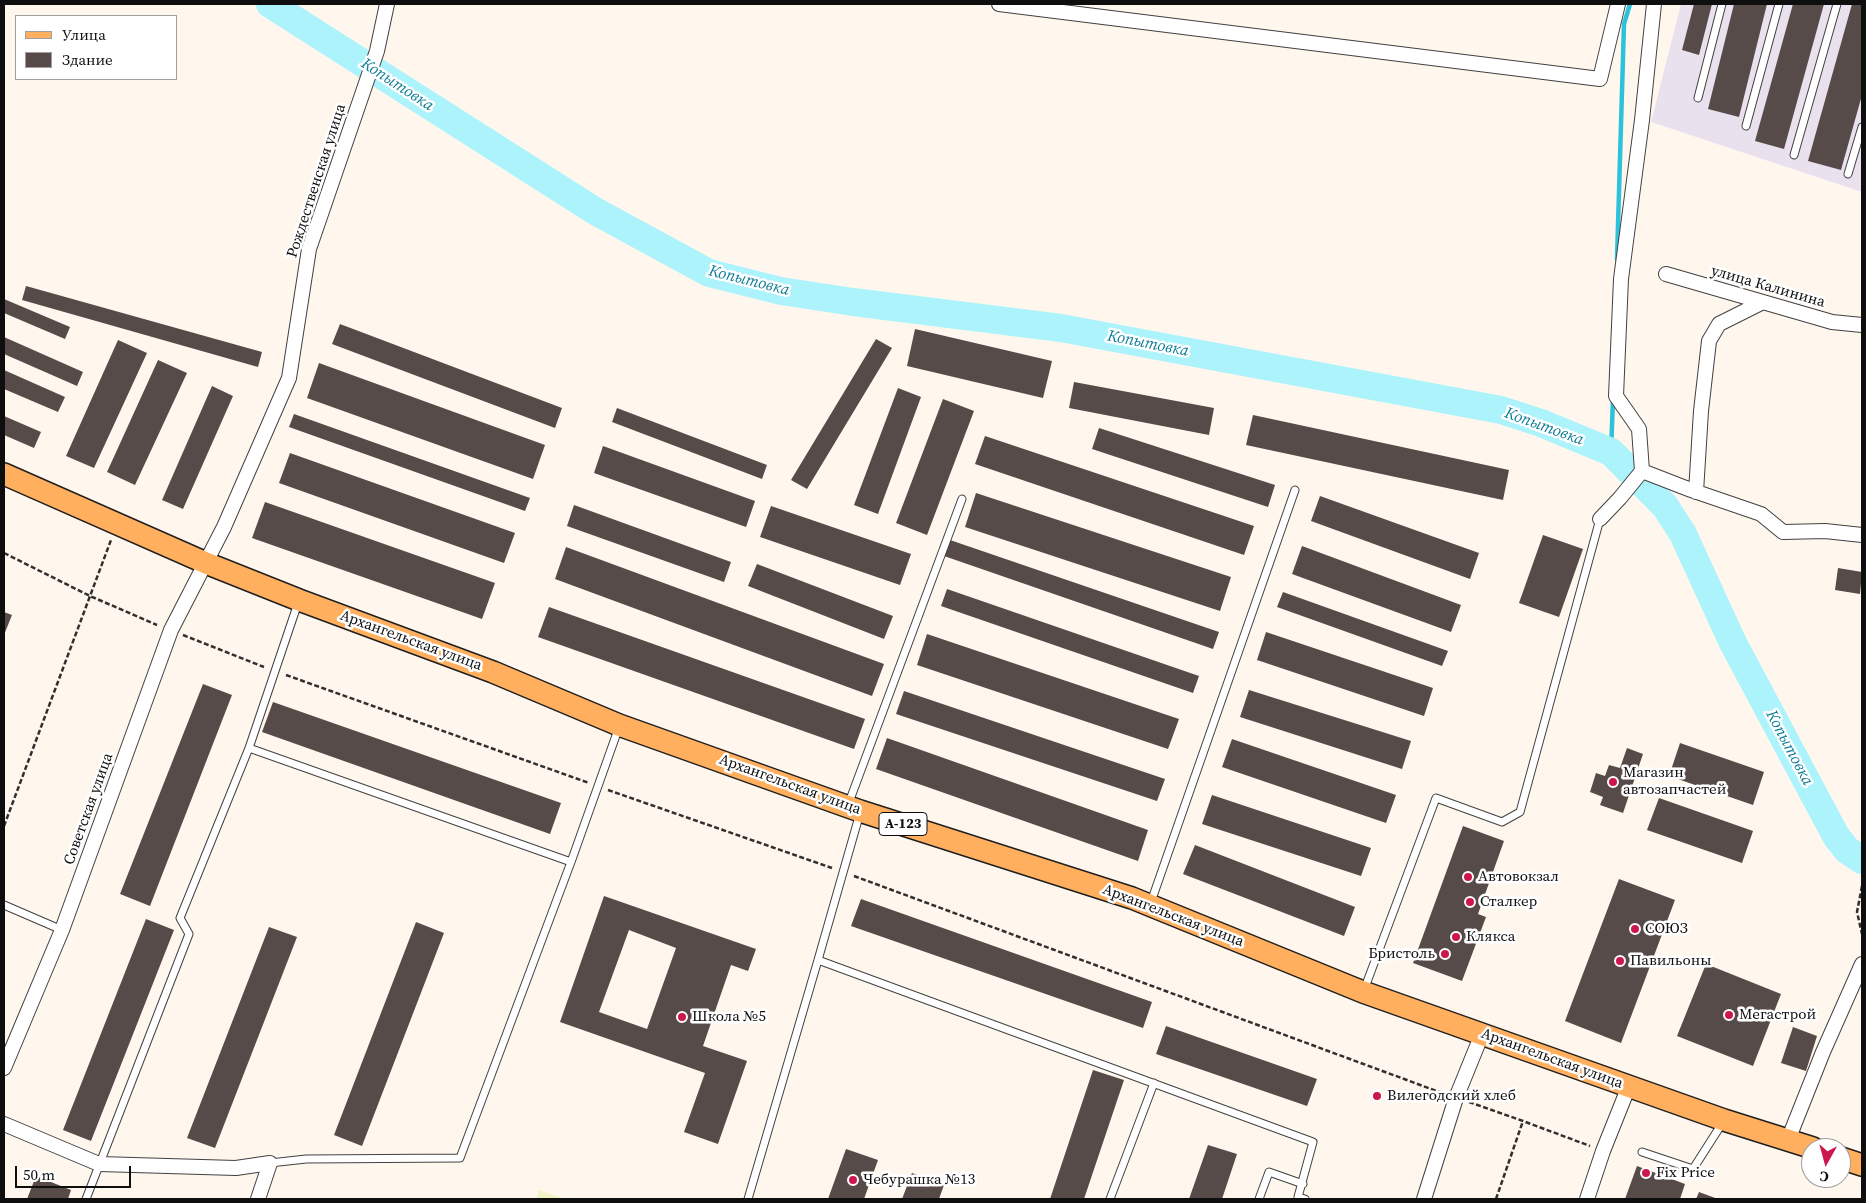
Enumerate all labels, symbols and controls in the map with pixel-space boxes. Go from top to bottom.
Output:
legend [15,15,178,80]
text: Улица [62,24,106,45]
text: Здание [62,49,113,70]
water label: Копытовка [357,54,437,116]
street label: Рождественская улица [284,102,350,260]
water label: Копытовка [707,262,791,300]
street label: улица Калинина [1709,262,1827,312]
water label: Копытовка [1106,327,1190,361]
water label: Копытовка [1502,404,1586,450]
street label: Архангельская улица [338,607,484,675]
water label: Копытовка [1761,707,1817,789]
street label: Советская улица [60,751,118,867]
street label: Архангельская улица [717,751,863,819]
place label: Магазин автозапчастей [1623,764,1726,799]
marker: Магазин автозапчастей [1607,776,1619,788]
road number: А-123 [879,812,927,836]
place label: Автовокзал [1478,868,1559,886]
marker: Автовокзал [1462,871,1474,883]
street label: Архангельская улица [1100,881,1246,951]
place label: Сталкер [1480,893,1537,911]
marker: Сталкер [1464,896,1476,908]
place label: СОЮЗ [1645,920,1688,938]
marker: СОЮЗ [1629,923,1641,935]
place label: Клякса [1466,928,1515,946]
marker: Клякса [1450,931,1462,943]
place label: Бристоль [1368,945,1435,963]
marker: Бристоль [1439,948,1451,960]
place label: Павильоны [1630,952,1711,970]
marker: Павильоны [1614,955,1626,967]
place label: Мегастрой [1739,1006,1816,1024]
place label: Школа №5 [692,1008,766,1026]
marker: Мегастрой [1723,1009,1735,1021]
marker: Школа №5 [676,1011,688,1023]
street label: Архангельская улица [1479,1025,1625,1093]
place label: Вилегодский хлеб [1387,1087,1516,1105]
marker: Вилегодский хлеб [1371,1090,1383,1102]
north arrow [1801,1138,1851,1188]
scale bar [18,1156,134,1188]
text: 50 m [23,1164,55,1185]
place label: Fix Price [1656,1164,1715,1182]
text: С [1819,1166,1830,1187]
marker: Fix Price [1640,1167,1652,1179]
place label: Чебурашка №13 [863,1171,975,1189]
marker: Чебурашка №13 [847,1174,859,1186]

